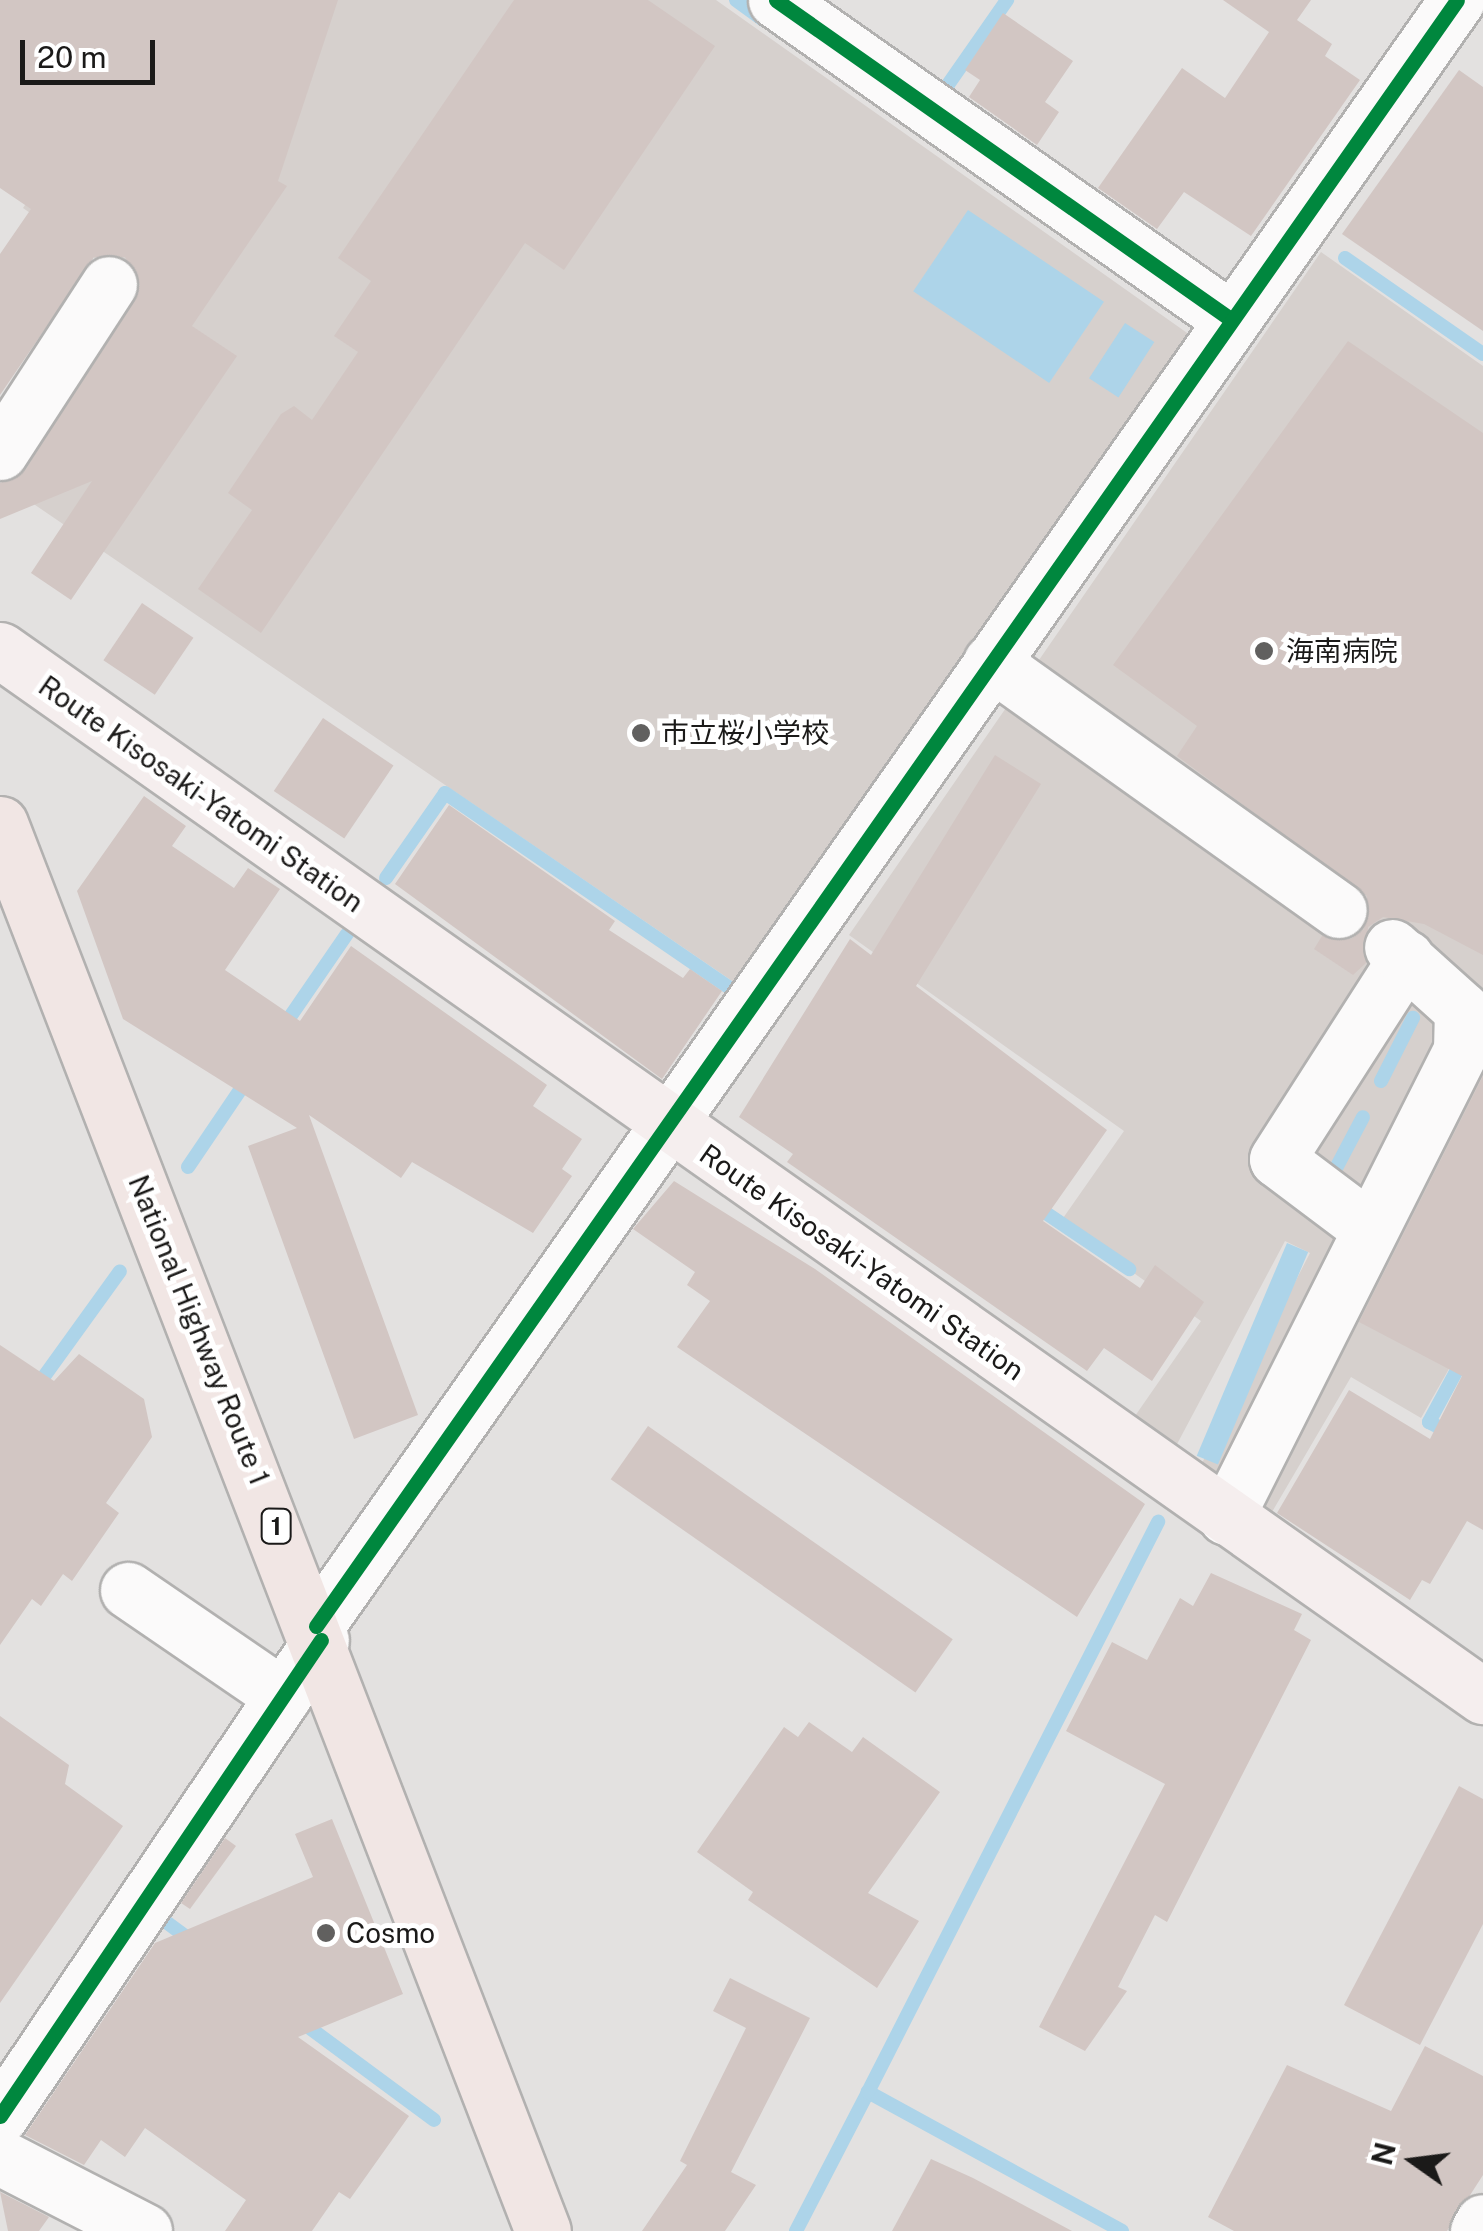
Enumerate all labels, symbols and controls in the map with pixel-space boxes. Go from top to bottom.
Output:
scale bar [25,20,160,82]
text: 20 m [37,39,106,75]
place label: 海南病院 [1286,634,1398,668]
marker: 海南病院 [1251,638,1277,664]
street label: Route Kisosaki-Yatomi Station [32,669,370,919]
place label: 市立桜小学校 [661,716,829,750]
marker: 市立桜小学校 [630,722,652,744]
street label: Route Kisosaki-Yatomi Station [693,1137,1031,1387]
street label: National Highway Route 1 [121,1170,277,1490]
road number: 1 [258,1506,294,1546]
place label: Cosmo [346,1916,435,1950]
marker: Cosmo [315,1922,337,1944]
north arrow [1363,2111,1463,2211]
text: N [1365,2139,1402,2168]

